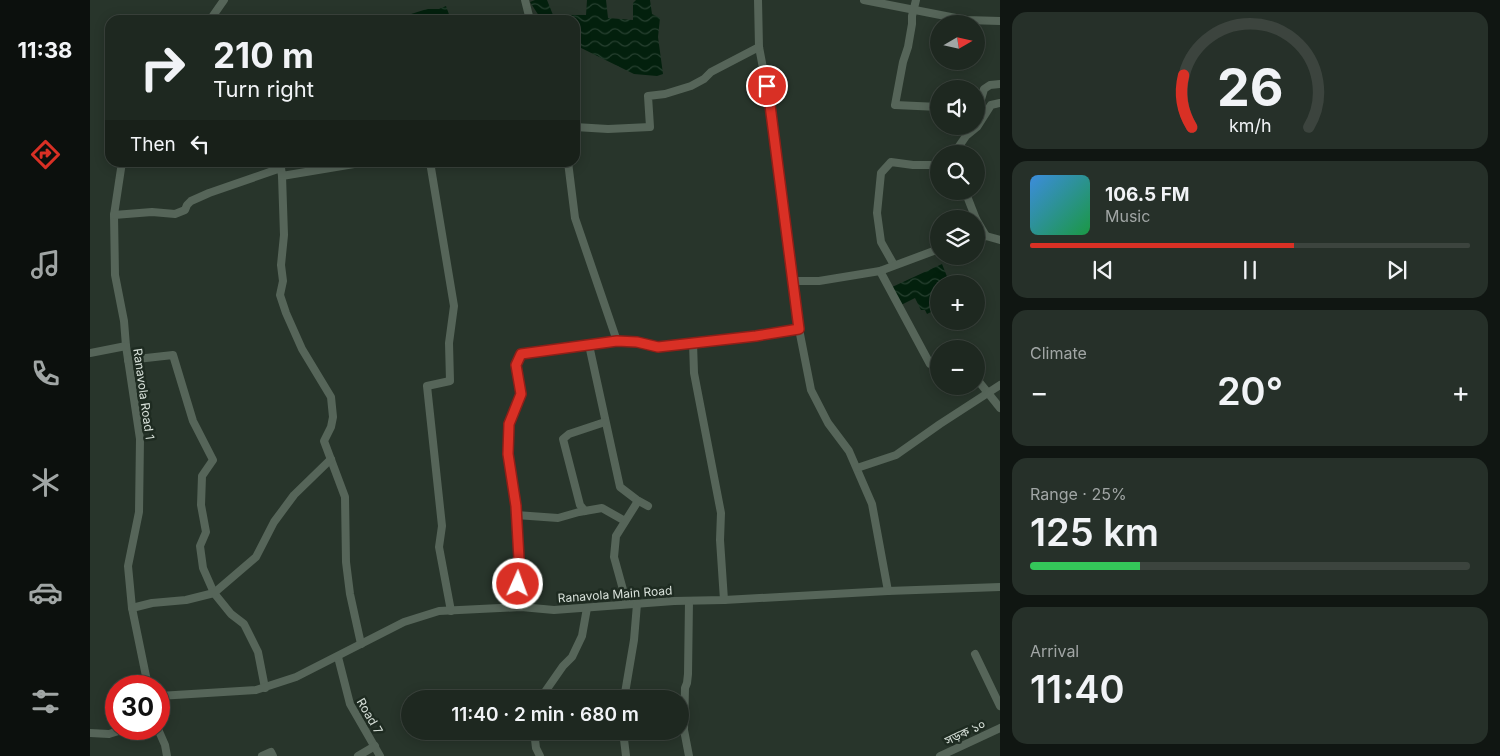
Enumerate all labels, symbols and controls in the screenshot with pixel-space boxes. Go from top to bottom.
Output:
north arrow [930,15,985,70]
map controls [930,15,985,395]
text: 210 m [213,34,314,76]
icon: right [130,35,195,100]
text: 11:38 [18,37,72,63]
text: 26 [1217,56,1283,119]
pin [746,65,788,107]
icon: arrive [753,72,781,100]
text: Turn right [213,76,314,102]
button: sound [930,80,985,135]
text: km/h [1229,115,1271,136]
icon: left [186,130,214,158]
text: Then [130,133,176,156]
icon: directions [28,137,63,172]
button: search [930,145,985,200]
text: 106.5 FM [1105,183,1190,206]
text: Music [1105,206,1150,226]
button: layers [930,210,985,265]
icon: music [28,247,63,282]
icon: previous [1089,256,1117,284]
icon: pause [1236,256,1264,284]
icon: next [1383,256,1411,284]
button: + [930,275,985,330]
button: − [930,340,985,395]
text: Climate [1030,343,1087,363]
street label: Ranavola Road 1 [130,347,158,441]
icon: phone [28,356,63,391]
text: 20° [1217,368,1283,414]
text: − [1030,375,1049,409]
text: + [1451,375,1470,409]
icon: climate [28,465,63,500]
text: Range · 25% [1030,484,1127,504]
text: 125 km [1030,509,1159,555]
position arrow [491,557,543,609]
icon: car [28,575,63,610]
street label: Ranavola Main Road [557,583,673,605]
text: Arrival [1030,641,1079,661]
text: 11:40 [1030,666,1125,712]
speed limit sign: 30 [105,675,170,740]
icon: filters [28,684,63,719]
street label: Road 7 [354,695,386,737]
text: 11:40 · 2 min · 680 m [451,703,639,726]
street label: সড়ক ১০ [941,716,988,748]

